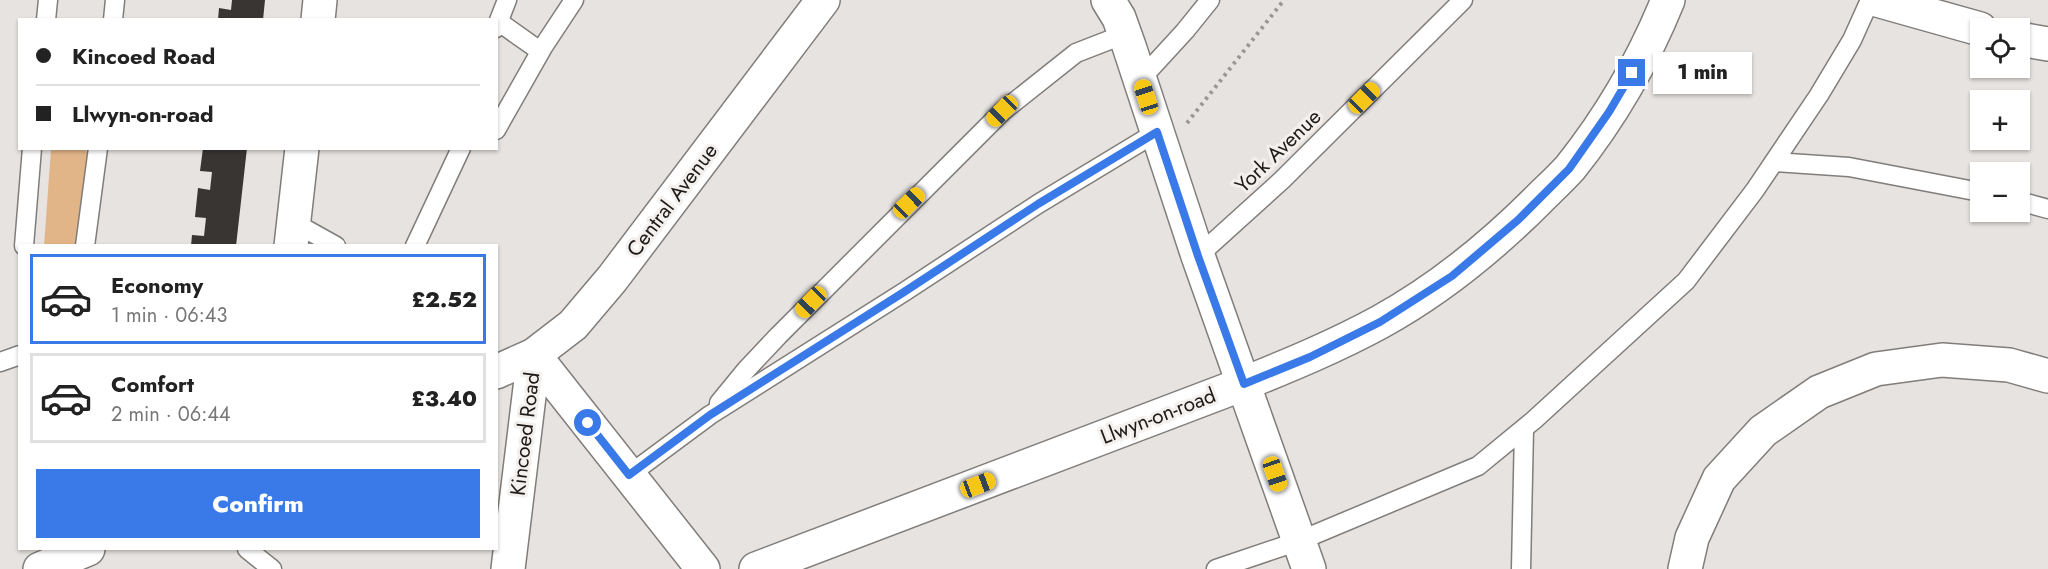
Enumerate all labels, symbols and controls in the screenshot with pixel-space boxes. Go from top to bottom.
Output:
map controls [1970,18,2030,222]
button: locate [1970,18,2030,78]
text: Kincoed Road [72,40,215,72]
callout: 1 min [1653,52,1752,94]
text: 1 min [1677,58,1728,87]
route end [1618,59,1645,86]
car [1132,77,1160,117]
car [1345,79,1383,117]
button: + [1970,90,2030,150]
car [983,92,1021,130]
text: Llwyn-on-road [72,98,214,130]
street label: York Avenue [1228,102,1328,200]
street label: Central Avenue [619,137,725,263]
button: − [1970,162,2030,222]
car [890,184,928,222]
text: Economy [111,269,203,301]
icon: car [39,272,93,326]
text: £2.52 [411,283,477,315]
car [792,283,830,321]
text: 1 min · 06:43 [111,301,227,330]
text: Comfort [111,368,194,400]
icon: car [39,371,93,425]
street label: Kincoed Road [503,371,547,497]
street label: Llwyn-on-road [1096,380,1220,452]
text: £3.40 [411,382,477,414]
text: 2 min · 06:44 [111,400,231,429]
route start [574,409,601,436]
car [1261,454,1289,494]
button: Confirm [36,469,480,538]
car [958,470,998,500]

